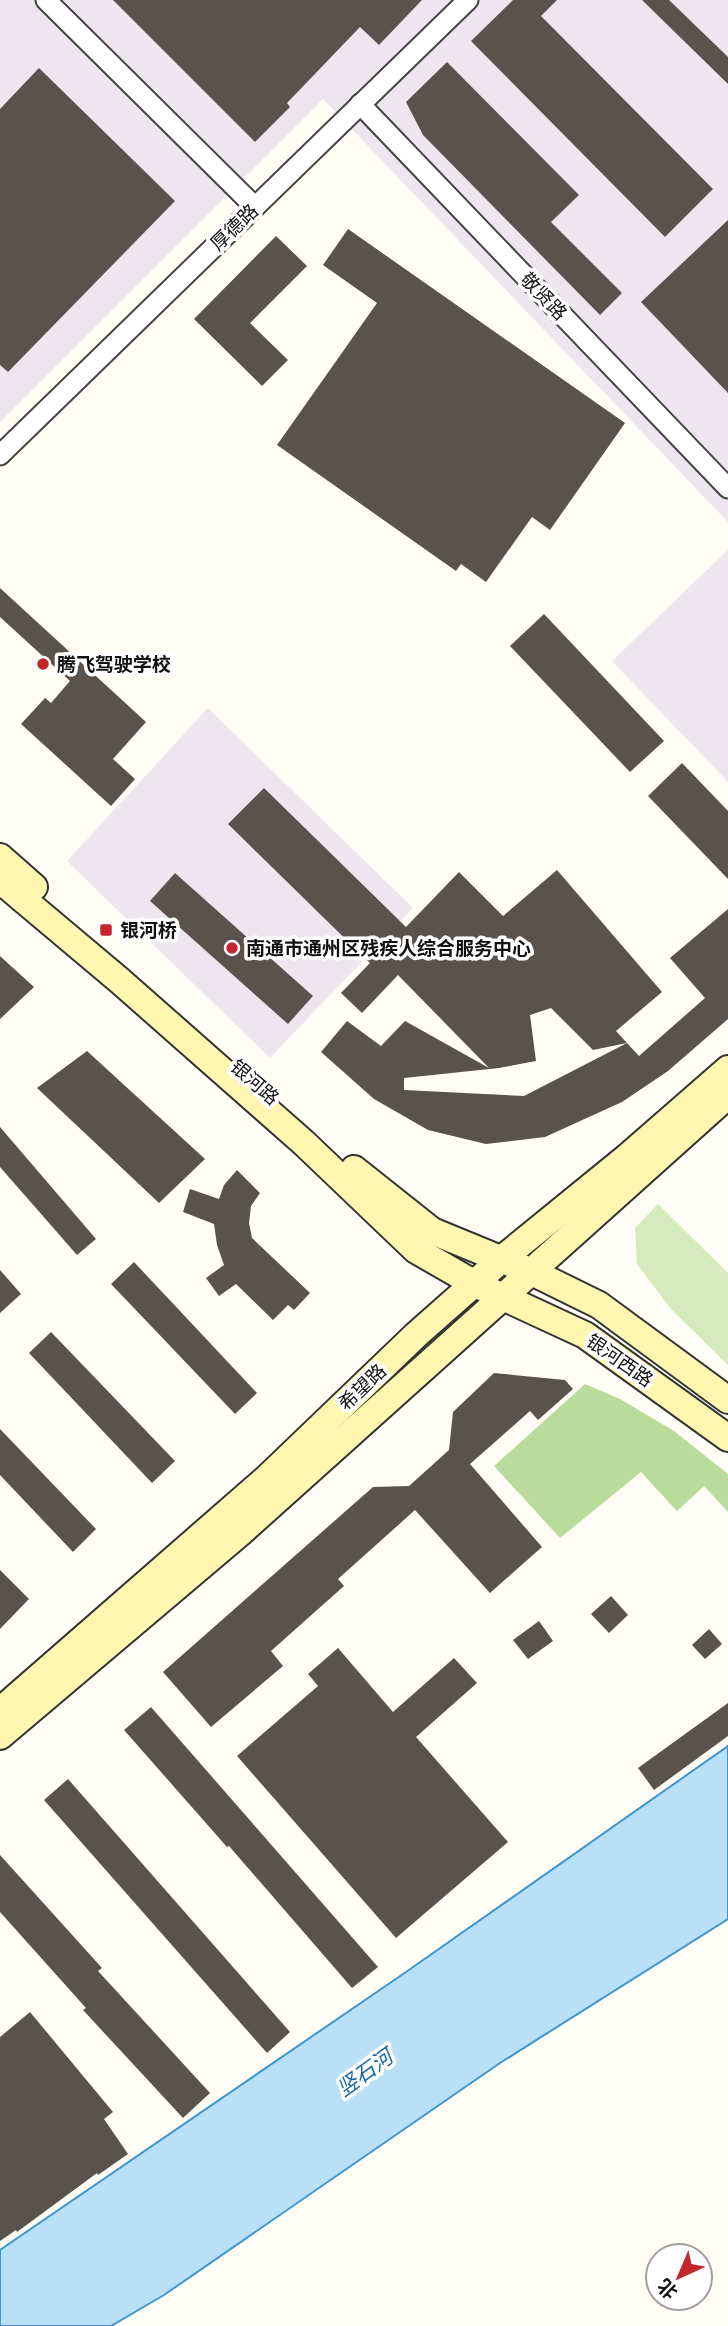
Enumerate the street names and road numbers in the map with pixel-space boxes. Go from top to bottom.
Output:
street label: 厚德路 [204,198,264,256]
street label: 敬贤路 [515,266,573,326]
street label: 银河路 [225,1053,285,1111]
street label: 银河西路 [581,1328,659,1392]
street label: 希望路 [332,1358,392,1416]

